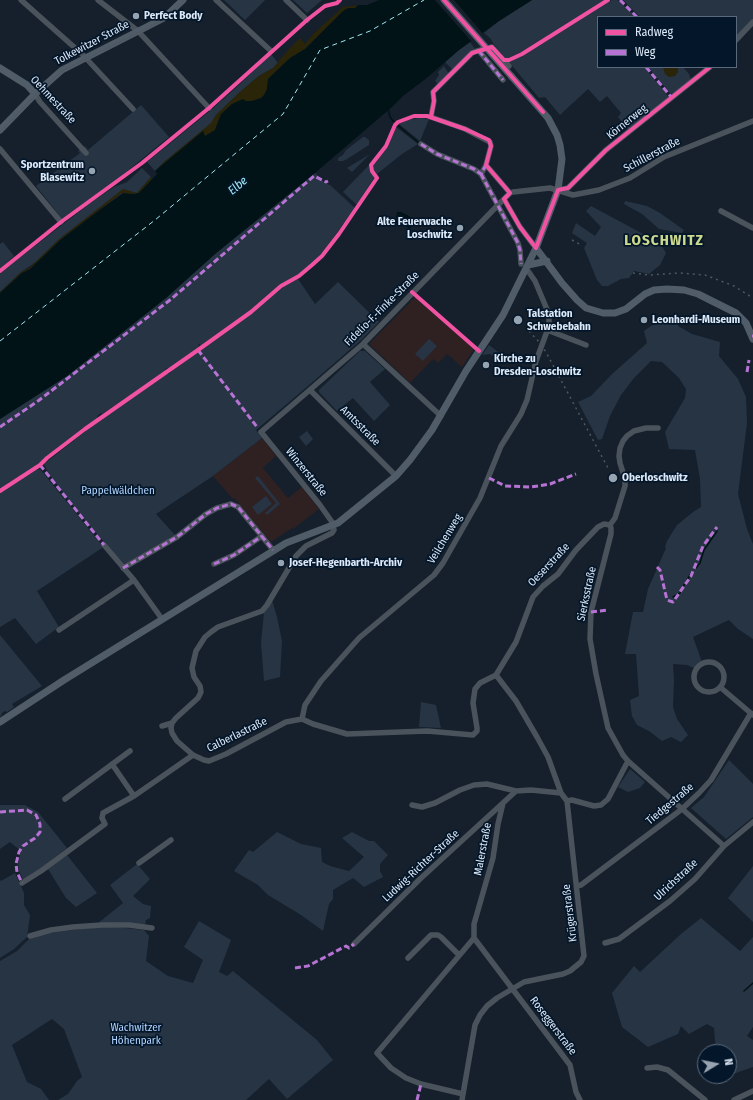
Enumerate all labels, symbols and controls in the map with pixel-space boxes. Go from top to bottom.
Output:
place label: Perfect Body [144,9,203,23]
marker: Perfect Body [131,11,141,21]
legend [597,16,737,68]
street label: Tolkewitzer Straße [52,18,132,68]
text: Radweg [635,25,673,39]
text: Weg [635,45,655,59]
street label: Oehmestraße [28,73,78,127]
street label: Körnerweg [604,102,650,142]
street label: Schillerstraße [621,135,683,175]
place label: Sportzentrum Blasewitz [21,158,84,184]
marker: Sportzentrum Blasewitz [87,166,97,176]
water label: Elbe [225,174,251,198]
place label: Alte Feuerwache Loschwitz [377,215,452,241]
marker: Alte Feuerwache Loschwitz [455,223,465,233]
district label: LOSCHWITZ [624,232,704,250]
street label: Fidelio-F.-Finke-Straße [342,269,422,349]
place label: Talstation Schwebebahn [527,307,591,333]
place label: Leonhardi-Museum [652,313,740,327]
marker: Talstation Schwebebahn [512,314,524,326]
marker: Leonhardi-Museum [639,315,649,325]
place label: Kirche zu Dresden-Loschwitz [494,352,581,378]
marker: Kirche zu Dresden-Loschwitz [481,360,491,370]
street label: Amtsstraße [337,403,383,449]
street label: Winzerstraße [282,445,330,499]
place label: Oberloschwitz [622,471,688,485]
marker: Oberloschwitz [607,472,619,484]
park label: Pappelwäldchen [81,484,155,498]
street label: Veilchenweg [425,512,465,566]
street label: Oeserstraße [526,541,572,589]
place label: Josef-Hegenbarth-Archiv [289,556,402,570]
marker: Josef-Hegenbarth-Archiv [276,558,286,568]
street label: Sierksstraße [575,565,599,623]
street label: Calberlastraße [205,715,269,755]
street label: Tiedgestraße [643,780,697,828]
street label: Malerstraße [471,821,495,877]
street label: Ludwig-Richter-Straße [380,827,462,905]
street label: Ulrichstraße [651,856,701,904]
street label: Krügerstraße [560,883,580,943]
street label: Roseggerstraße [527,994,579,1058]
park label: Wachwitzer Höhenpark [111,1021,161,1047]
north arrow [697,1044,737,1084]
text: N [721,1058,735,1066]

